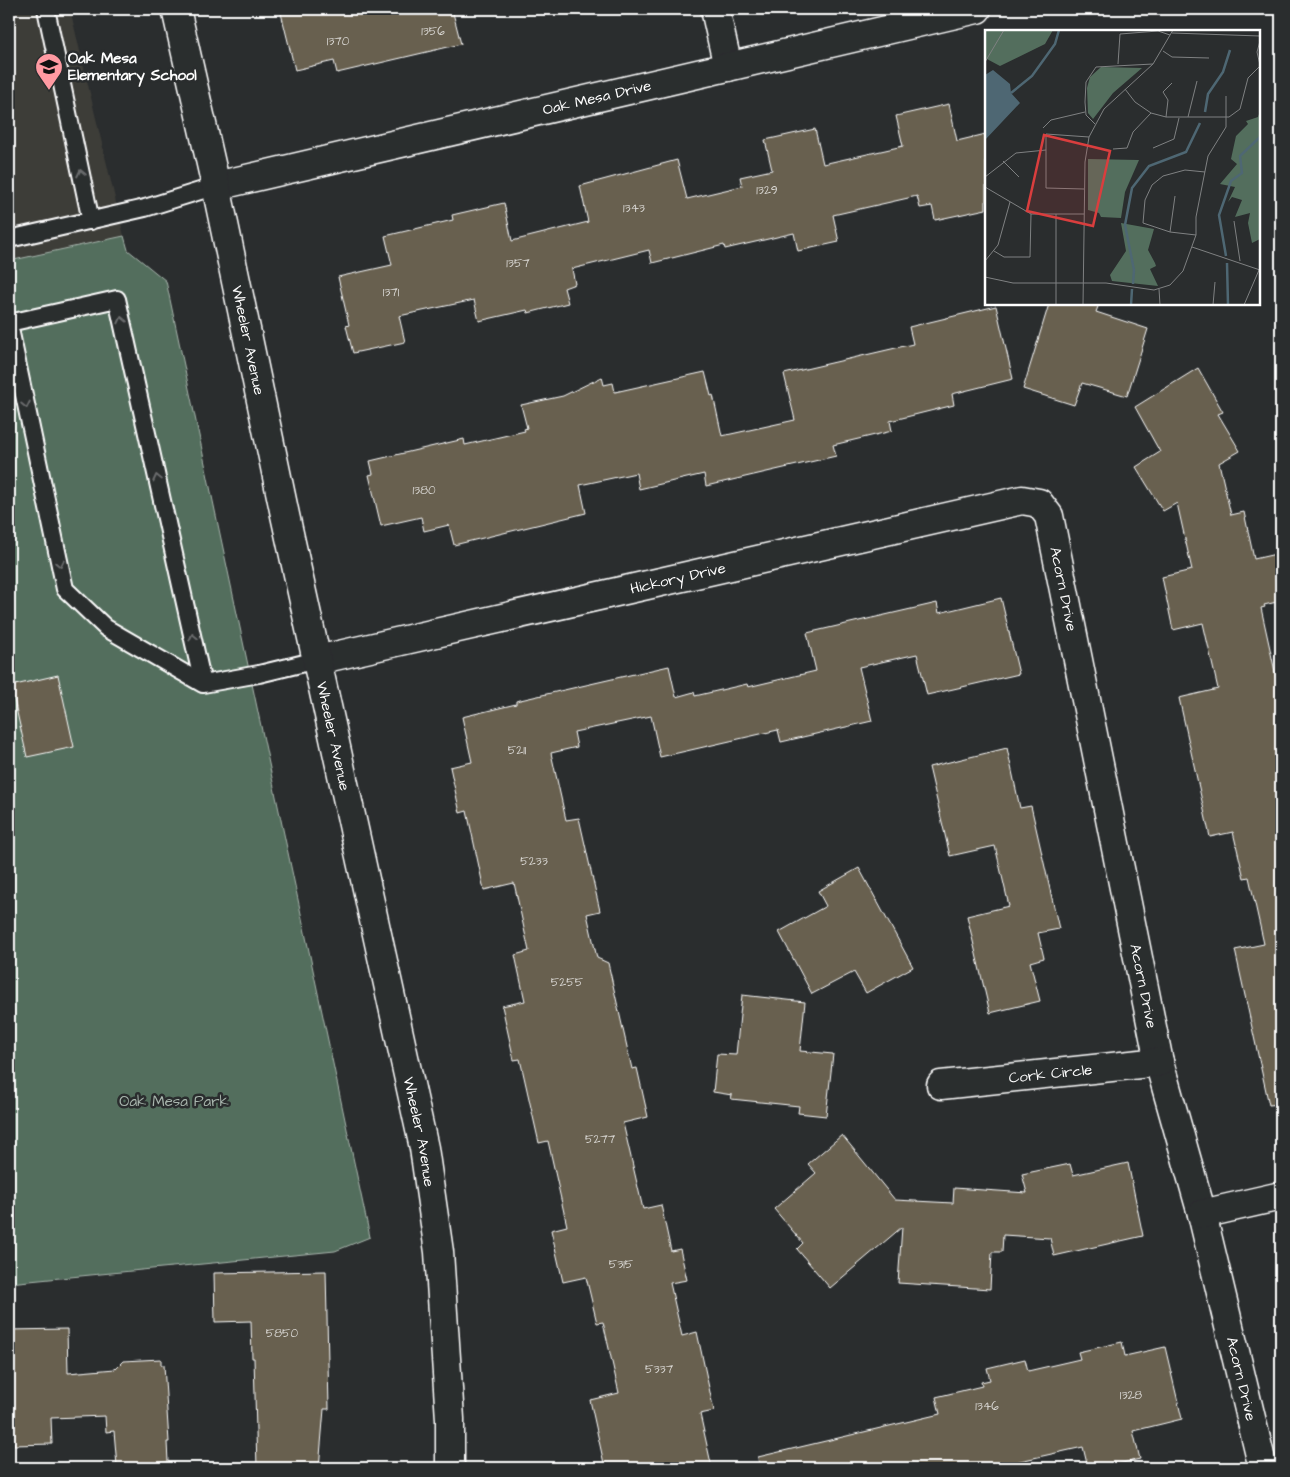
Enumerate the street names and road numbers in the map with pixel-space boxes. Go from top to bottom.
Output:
street label: Oak Mesa Drive [540,75,653,120]
street label: Wheeler Avenue [227,284,270,397]
street label: Acorn Drive [1045,545,1082,633]
street label: Hickory Drive [628,557,728,599]
street label: Wheeler Avenue [311,679,356,793]
street label: Acorn Drive [1125,942,1162,1030]
street label: Cork Circle [1008,1059,1093,1088]
street label: Wheeler Avenue [398,1075,440,1188]
street label: Acorn Drive [1221,1335,1262,1423]

